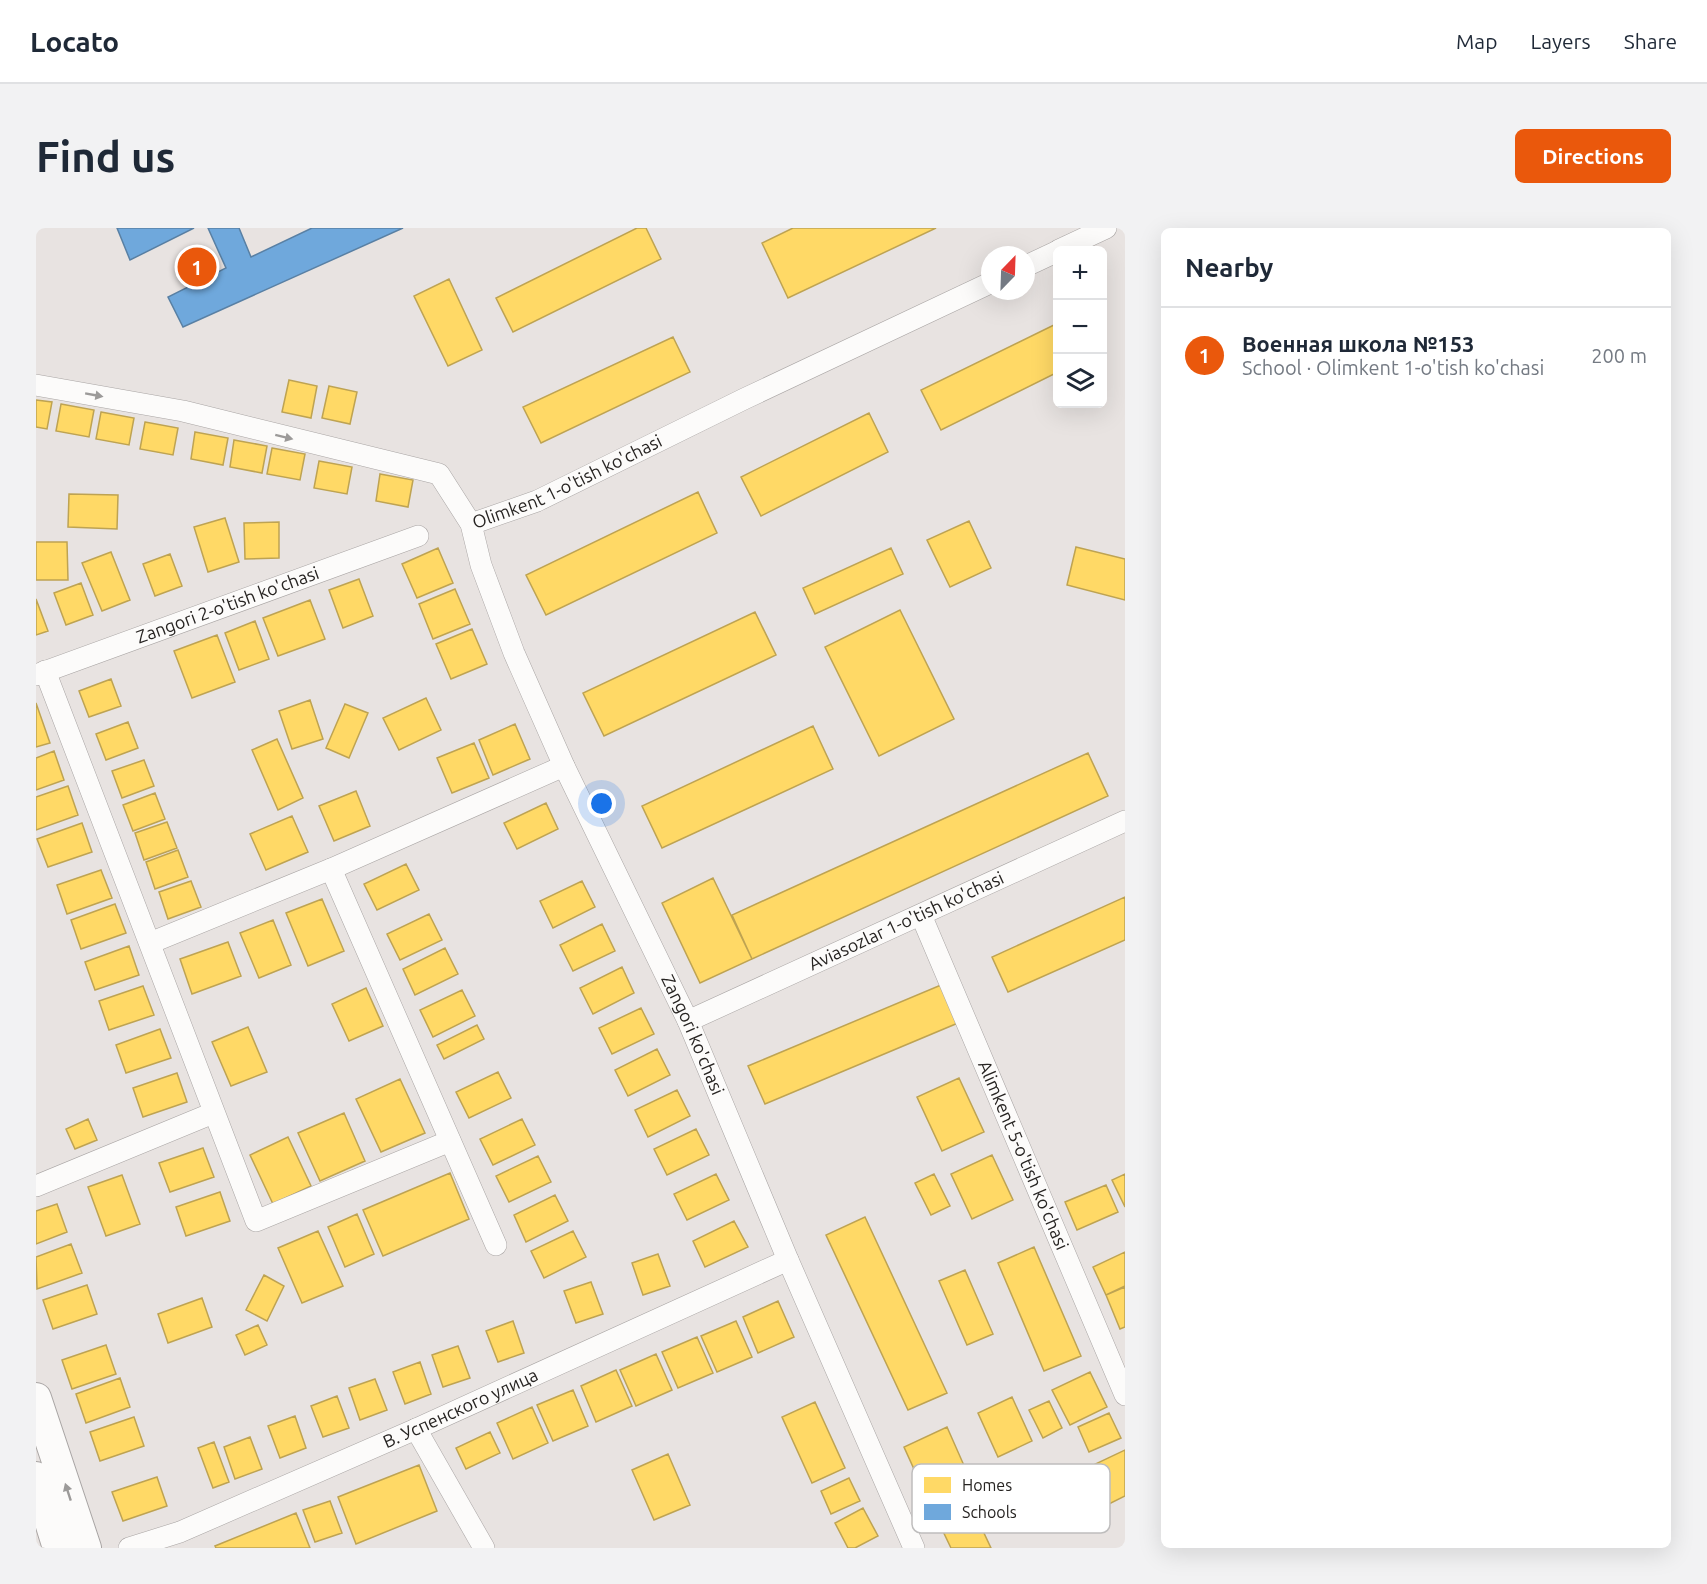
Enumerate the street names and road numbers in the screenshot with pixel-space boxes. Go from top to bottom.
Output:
street label: Olimkent 1-o'tish ko'chasi [469,430,665,532]
street label: Zangori 2-o'tish ko'chasi [133,562,321,647]
street label: Aviasozlar 1-o'tish ko'chasi [805,867,1006,973]
street label: Zangori ko'chasi [658,971,729,1097]
street label: Alimkent 5-o'tish ko'chasi [975,1057,1073,1252]
street label: В. Успенского улица [380,1364,541,1451]

